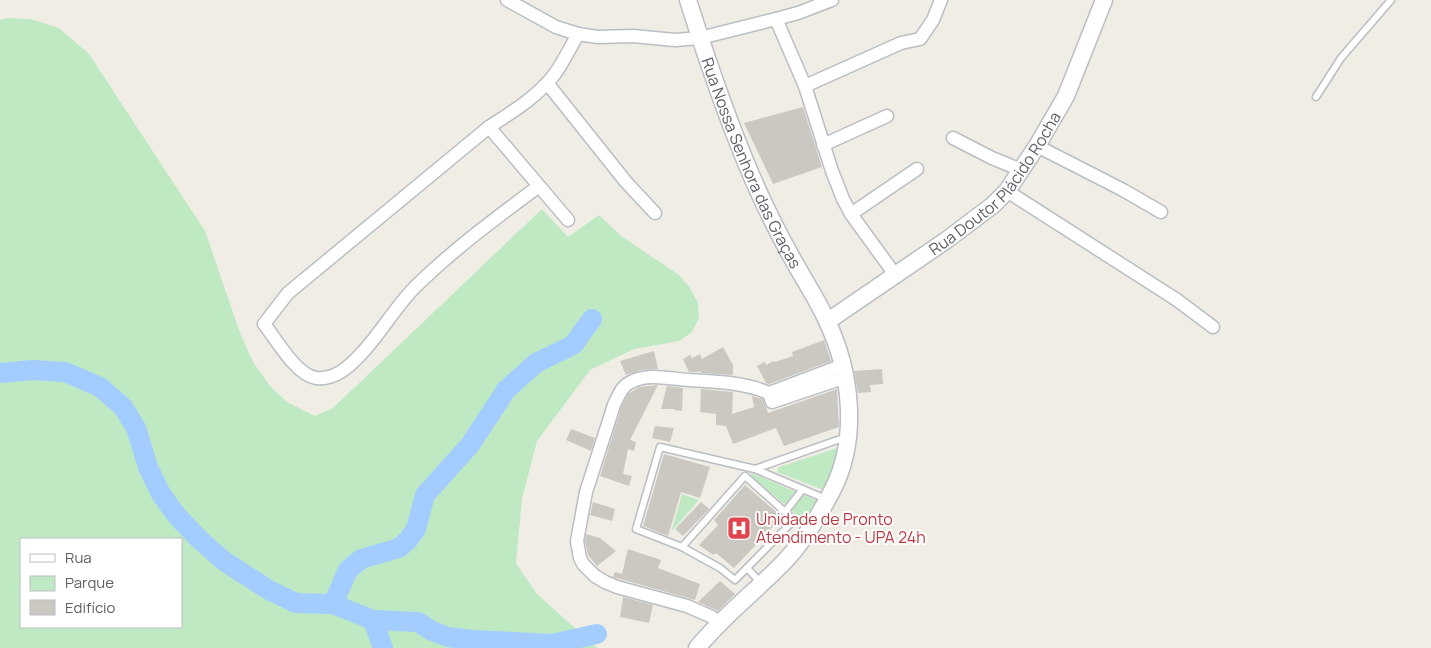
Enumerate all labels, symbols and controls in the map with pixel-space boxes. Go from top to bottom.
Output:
street label: Rua Nossa Senhora das Graças [697,55,807,272]
street label: Rua Doutor Plácido Rocha [924,107,1066,260]
place label: Unidade de Pronto Atendimento - UPA 24h [756,508,926,548]
hospital icon: Unidade de Pronto Atendimento - UPA 24h [726,515,752,541]
legend [20,538,182,628]
text: Rua [65,547,92,568]
text: Parque [65,572,114,593]
text: Edifício [65,597,116,618]

